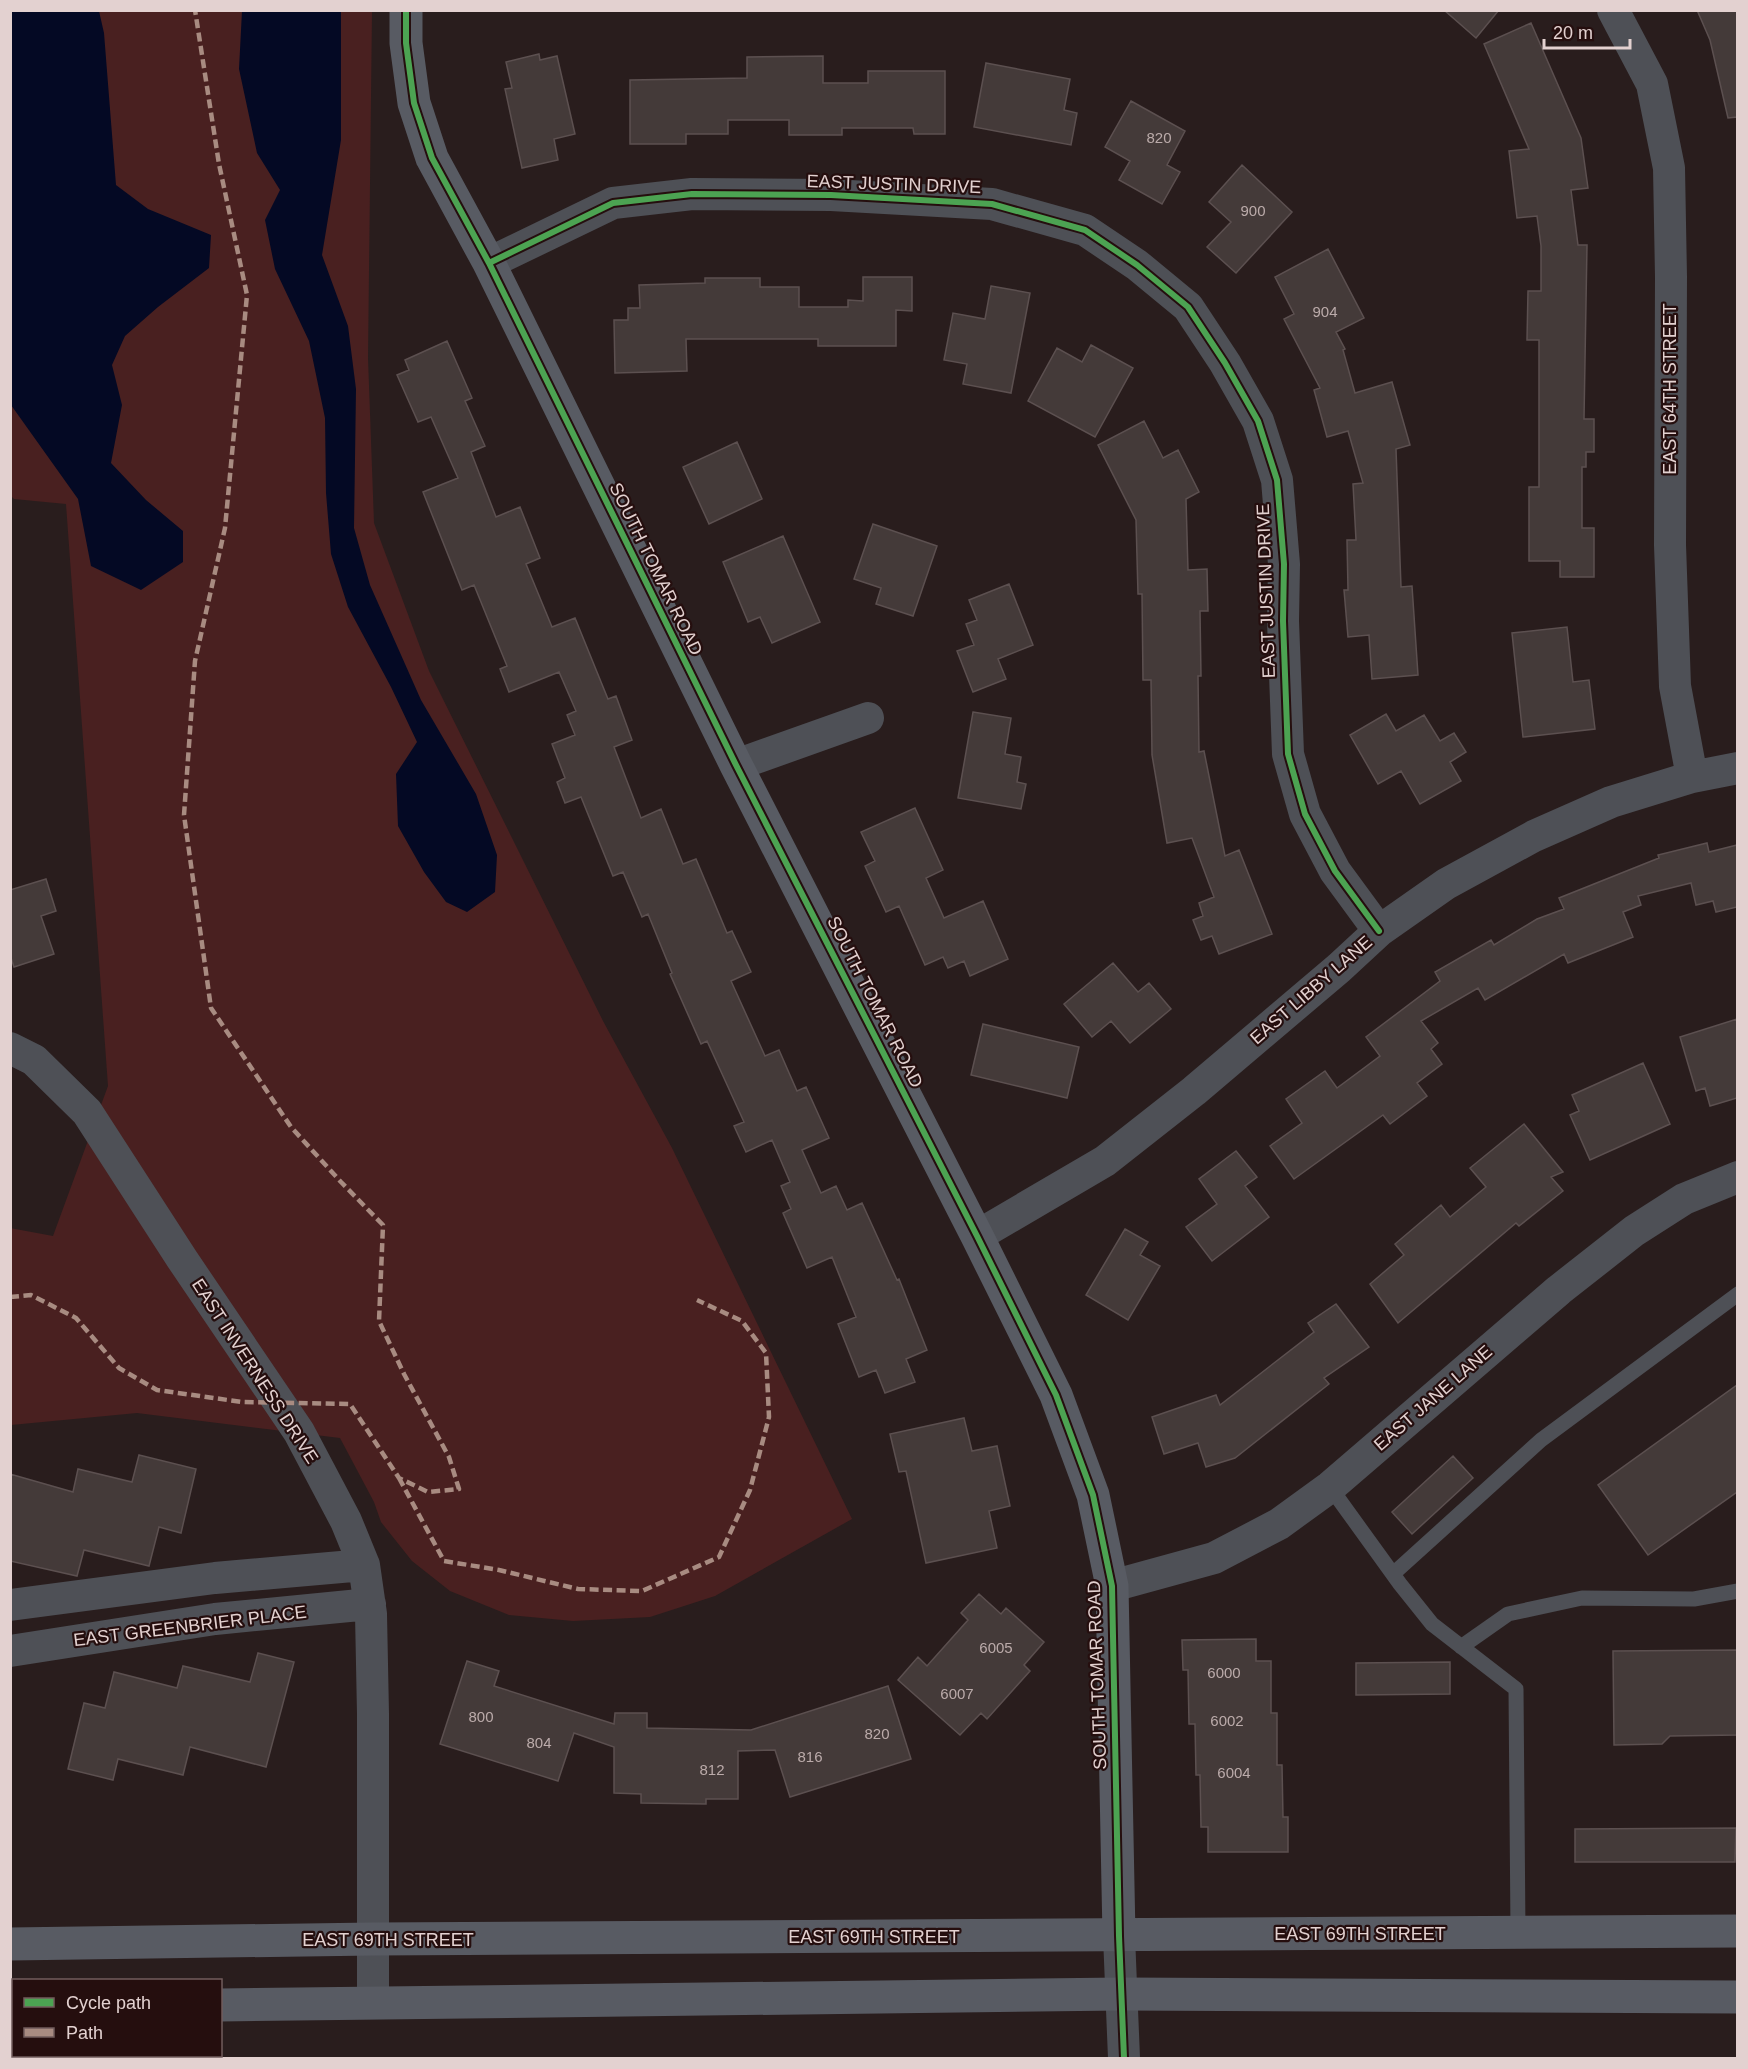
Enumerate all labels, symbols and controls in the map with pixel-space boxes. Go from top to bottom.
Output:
scale bar [1544,12,1630,50]
text: 20 m [1553,23,1593,43]
house number: 820 [1146,129,1172,146]
street label: EAST JUSTIN DRIVE [806,171,982,197]
house number: 900 [1240,202,1266,219]
house number: 904 [1312,303,1338,320]
street label: EAST 64TH STREET [1660,303,1680,475]
street label: SOUTH TOMAR ROAD [606,480,706,658]
street label: EAST JUSTIN DRIVE [1253,503,1279,679]
street label: SOUTH TOMAR ROAD [823,913,927,1091]
street label: EAST LIBBY LANE [1246,932,1376,1048]
street label: EAST INVERNESS DRIVE [188,1275,322,1467]
street label: EAST JANE LANE [1370,1341,1496,1455]
street label: SOUTH TOMAR ROAD [1084,1580,1110,1770]
street label: EAST GREENBRIER PLACE [72,1602,308,1650]
house number: 6005 [979,1639,1013,1656]
house number: 6000 [1207,1664,1241,1681]
house number: 6007 [940,1685,974,1702]
house number: 800 [468,1708,494,1725]
house number: 6002 [1210,1712,1244,1729]
house number: 820 [864,1725,890,1742]
house number: 804 [526,1734,552,1751]
house number: 816 [797,1748,823,1765]
house number: 812 [699,1761,725,1778]
house number: 6004 [1217,1764,1251,1781]
street label: EAST 69TH STREET [1274,1924,1446,1944]
street label: EAST 69TH STREET [788,1927,960,1947]
street label: EAST 69TH STREET [302,1930,474,1950]
legend [12,1979,222,2057]
text: Cycle path [66,1993,151,2013]
text: Path [66,2023,103,2043]

